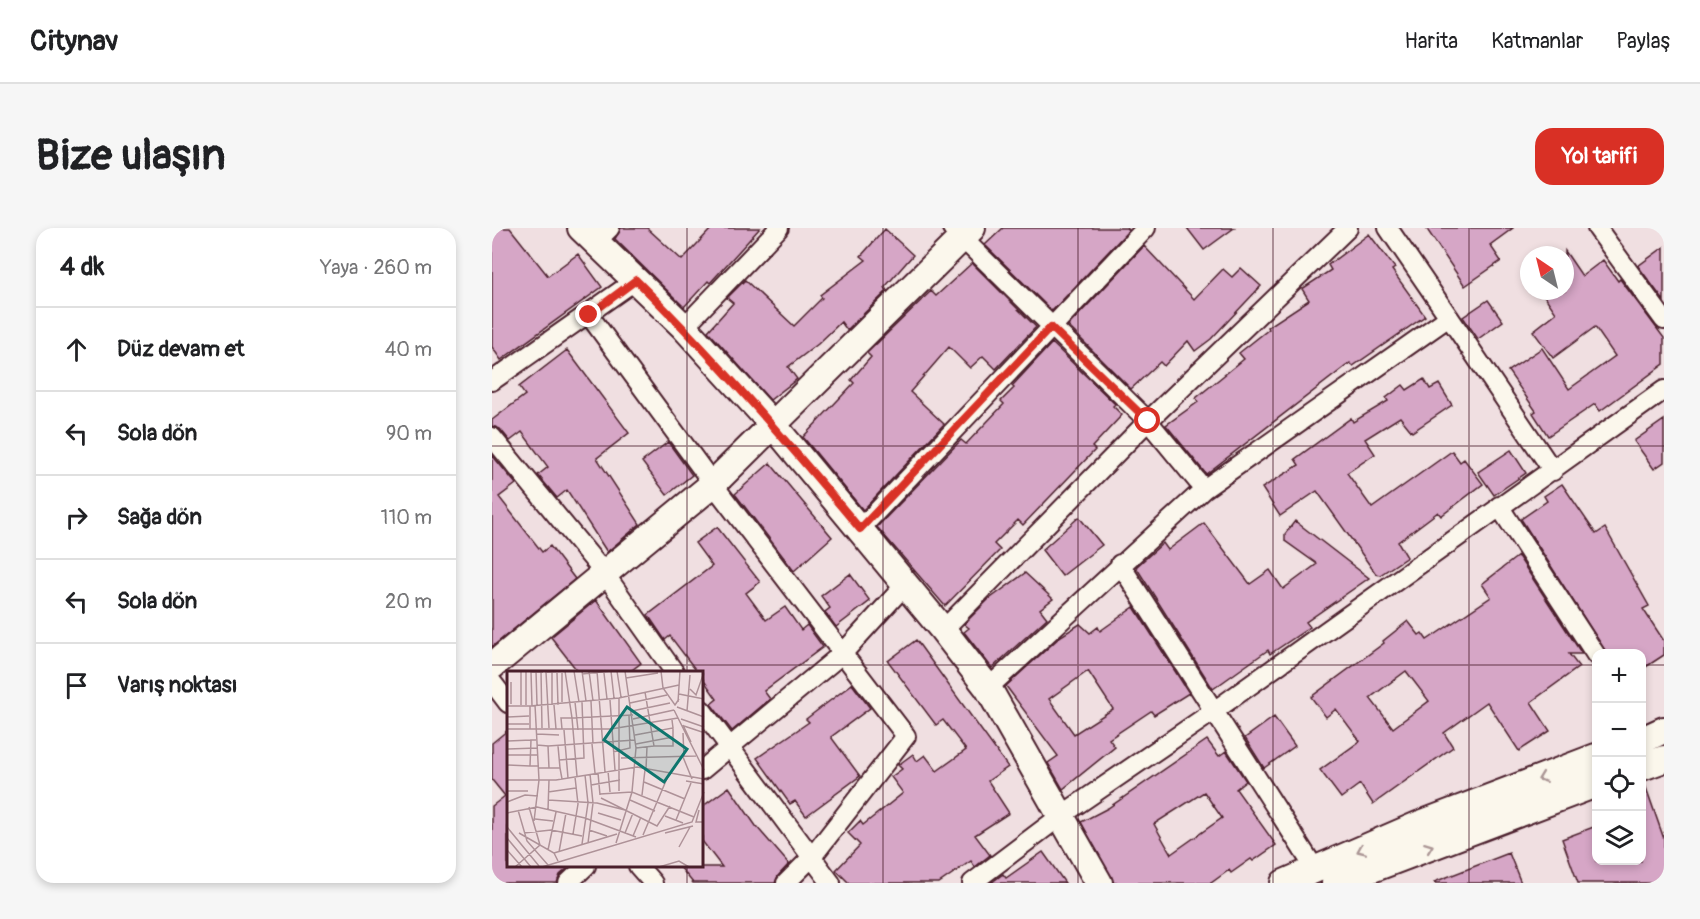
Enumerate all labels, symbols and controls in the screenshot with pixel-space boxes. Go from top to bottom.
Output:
text: Citynav [30,24,118,59]
text: Harita [1405,28,1458,55]
text: Katmanlar [1491,28,1583,55]
text: Paylaş [1616,28,1670,55]
button: Yol tarifi [1535,128,1664,185]
text: Bize ulaşın [36,130,226,182]
north arrow [1520,246,1574,300]
text: 4 dk [60,251,104,283]
text: Yaya · 260 m [320,255,432,280]
route end [575,301,601,327]
icon: ahead [60,333,93,366]
text: Düz devam et [117,335,244,363]
text: 40 m [385,337,432,362]
route start [1134,407,1160,433]
icon: left [60,417,93,450]
text: Sola dön [117,419,197,447]
text: 90 m [386,421,432,446]
icon: right [60,501,93,534]
text: Sağa dön [117,503,202,531]
text: 110 m [381,505,432,530]
icon: left [60,585,93,618]
text: Sola dön [117,587,197,615]
text: 20 m [385,589,432,614]
map controls [1592,649,1646,865]
button: + [1592,649,1646,703]
icon: arrive [60,669,93,702]
text: Varış noktası [117,671,238,699]
inset map [507,671,704,868]
button: − [1592,703,1646,757]
button: locate [1592,757,1646,811]
one-way arrow [1537,770,1548,783]
button: layers [1592,811,1646,865]
one-way arrow [1356,842,1367,854]
one-way arrow [1423,842,1433,855]

